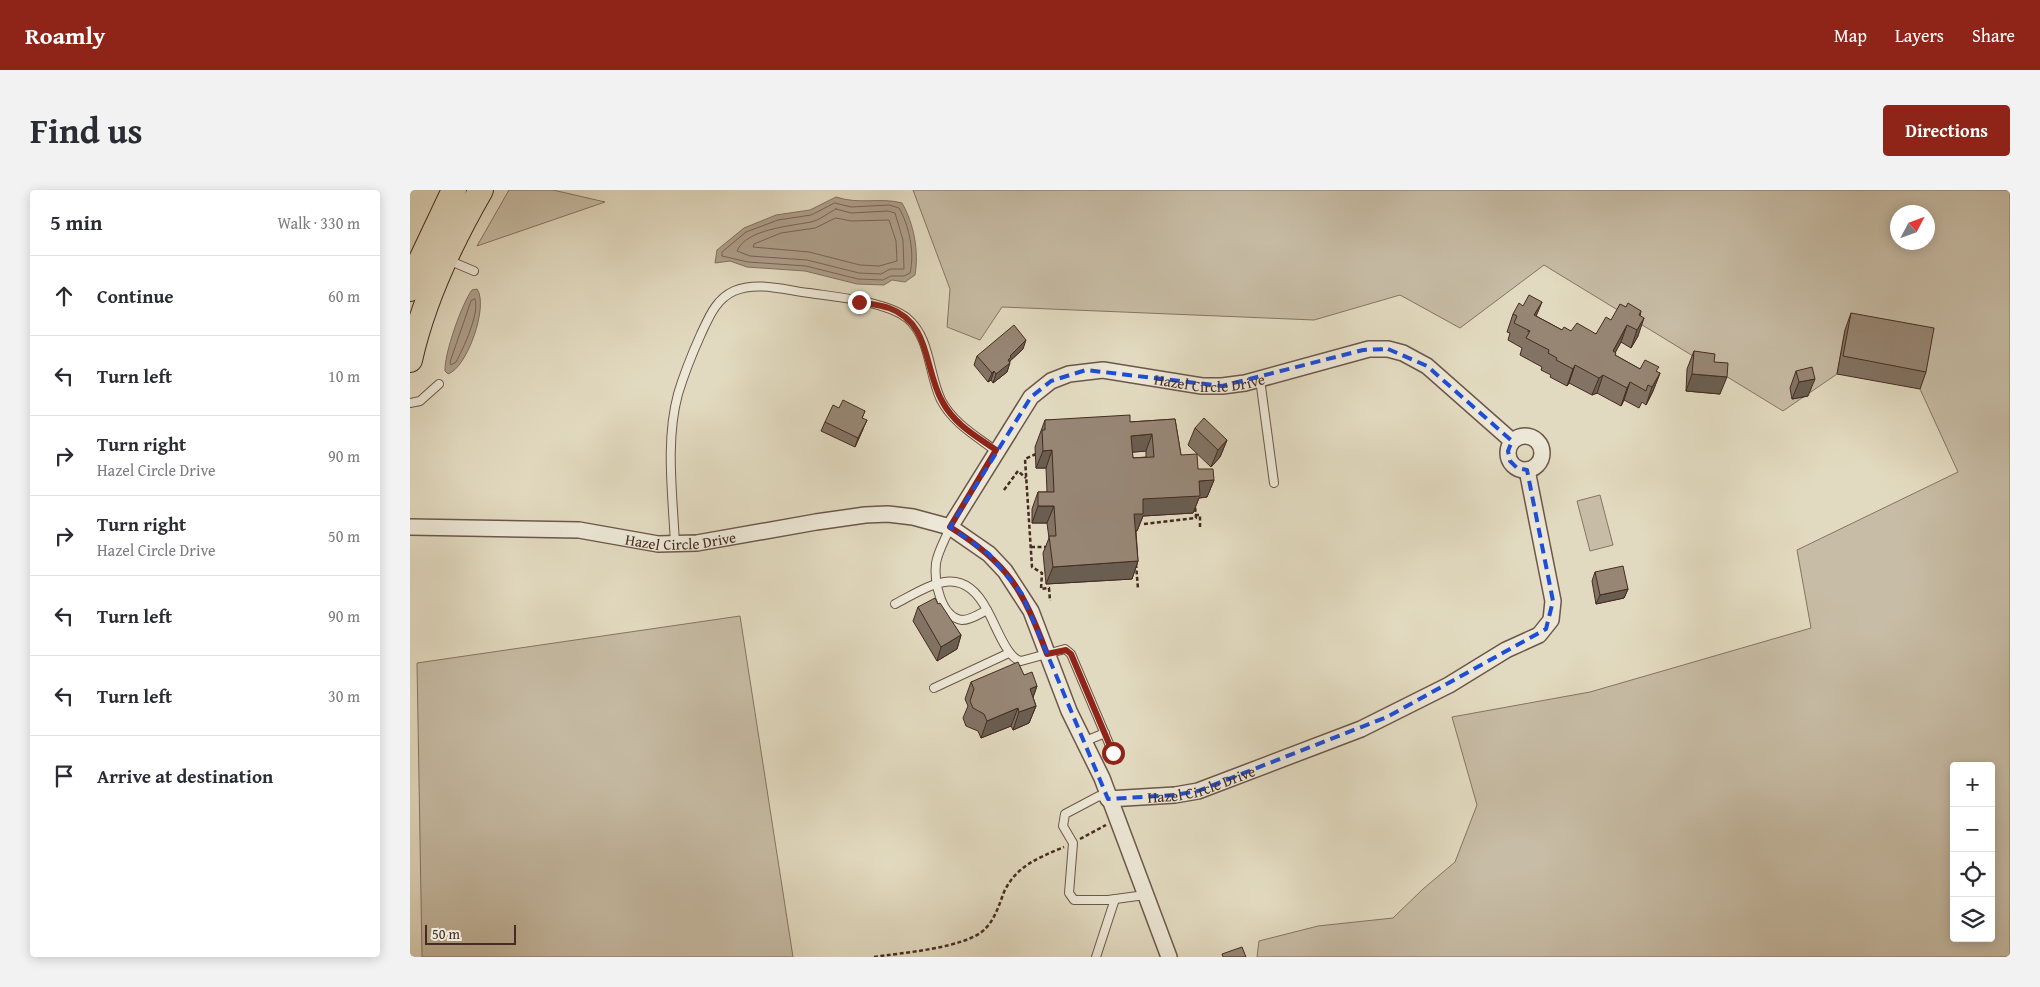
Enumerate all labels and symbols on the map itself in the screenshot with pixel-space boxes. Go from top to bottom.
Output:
north arrow [1890,205,1935,250]
route end [848,291,871,314]
street label: Hazel Circle Drive [1153,368,1267,397]
street label: Hazel Circle Drive [624,526,738,555]
route start [1102,742,1125,765]
street label: Hazel Circle Drive [1147,760,1258,807]
scale bar [425,922,516,945]

